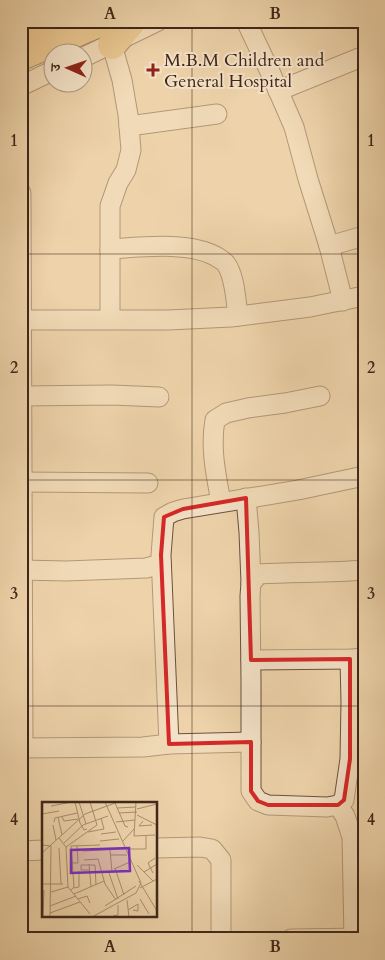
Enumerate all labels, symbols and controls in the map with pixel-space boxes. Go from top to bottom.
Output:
text: A [104,3,116,25]
text: B [269,3,281,25]
north arrow [42,42,92,92]
place label: M.B.M Children and General Hospital [164,48,325,94]
text: उ [46,63,65,72]
marker: M.B.M Children and General Hospital [146,63,160,77]
text: 1 [10,130,18,152]
text: 1 [367,130,375,152]
text: 2 [10,357,18,379]
text: 2 [367,357,375,379]
text: 3 [10,583,18,605]
text: 3 [367,583,375,605]
inset map [42,802,158,918]
text: 4 [10,809,18,831]
text: 4 [367,809,375,831]
text: A [104,936,116,958]
text: B [269,936,281,958]

